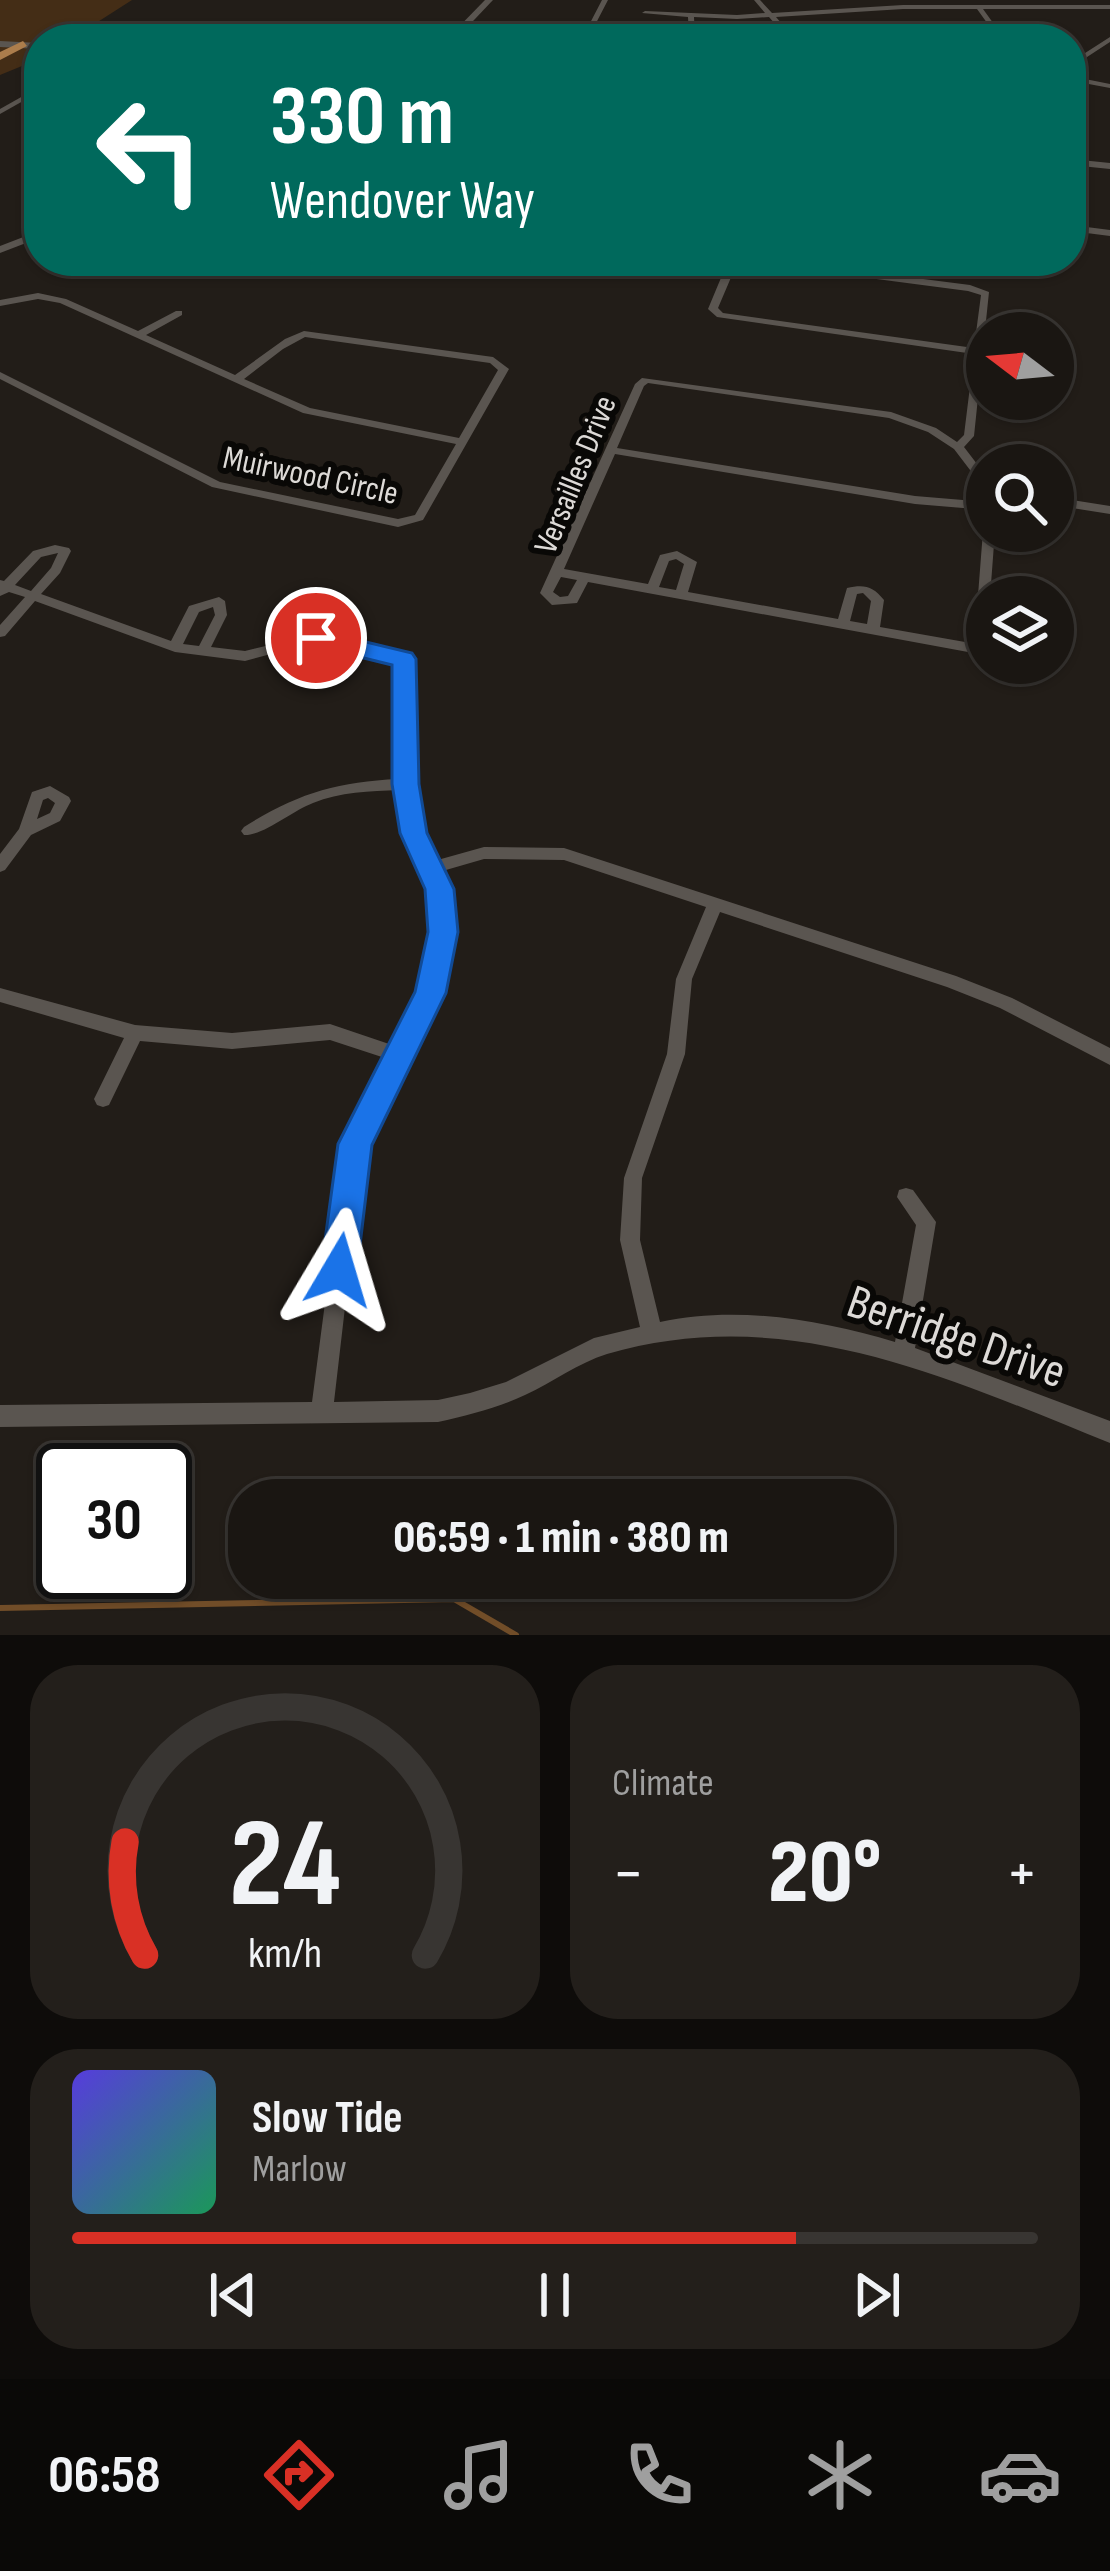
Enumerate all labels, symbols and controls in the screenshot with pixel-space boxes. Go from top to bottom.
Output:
text: 330 m [270,67,454,168]
icon: left [72,72,228,228]
text: Wendover Way [270,169,535,234]
north arrow [966,312,1074,420]
map controls [966,312,1074,684]
street label: Versailles Drive [526,390,626,560]
street label: Muirwood Circle [219,438,402,514]
button: search [966,444,1074,552]
button: layers [966,576,1074,684]
pin [265,587,367,689]
icon: arrive [283,605,349,671]
position arrow [276,1207,402,1333]
street label: Berridge Drive [840,1273,1073,1401]
speed limit sign: 30 [36,1443,192,1599]
text: 06:59 · 1 min · 380 m [393,1511,729,1566]
text: Climate [612,1760,714,1807]
text: 24 [229,1792,341,1941]
text: 20° [768,1820,882,1928]
text: − [612,1835,644,1914]
text: + [1006,1835,1038,1914]
text: km/h [248,1928,322,1980]
text: Slow Tide [252,2091,403,2146]
text: Marlow [252,2146,347,2193]
icon: previous [200,2262,266,2328]
icon: pause [522,2262,588,2328]
icon: next [844,2262,910,2328]
icon: directions [257,2433,341,2517]
icon: music [437,2433,521,2517]
icon: phone [617,2433,701,2517]
icon: climate [798,2433,882,2517]
icon: car [978,2433,1062,2517]
text: 06:58 [48,2443,161,2508]

